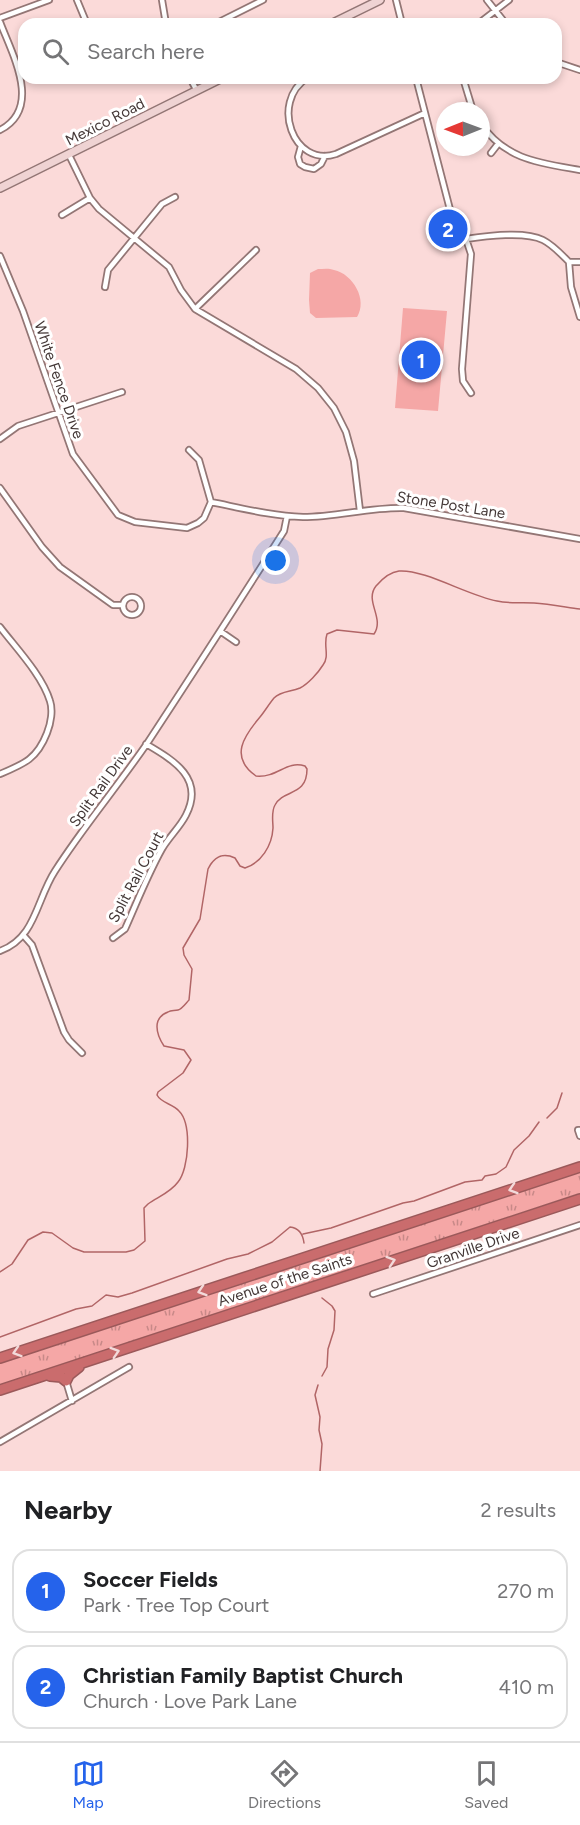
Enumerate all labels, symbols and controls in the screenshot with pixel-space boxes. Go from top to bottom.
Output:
search box [18,18,562,84]
icon: search [39,35,72,68]
text: Search here [87,38,205,65]
street label: Mexico Road [62,94,148,150]
north arrow [436,102,490,156]
pin: 2 [428,206,468,252]
street label: White Fence Drive [30,319,88,441]
pin: 1 [402,338,440,382]
street label: Stone Post Lane [396,488,506,522]
your location [261,546,290,575]
street label: Split Rail Drive [65,742,137,830]
street label: Split Rail Court [104,828,168,926]
one-way arrow [508,1181,519,1194]
street label: Granville Drive [424,1224,522,1272]
street label: Avenue of the Saints [216,1250,354,1310]
one-way arrow [385,1256,396,1268]
one-way arrow [198,1284,208,1297]
one-way arrow [12,1345,23,1358]
one-way arrow [109,1347,120,1359]
text: Nearby [24,1494,112,1526]
text: 2 results [480,1498,556,1522]
text: Soccer Fields [83,1566,218,1593]
text: 1 [41,1579,50,1603]
text: 270 m [497,1579,554,1603]
text: Park · Tree Top Court [83,1593,269,1617]
text: Christian Family Baptist Church [83,1662,403,1689]
text: 2 [40,1675,51,1699]
text: 410 m [499,1675,554,1699]
text: Church · Love Park Lane [83,1689,297,1713]
tab: Map [72,1757,105,1812]
tab: Directions [248,1757,321,1812]
tab: Saved [464,1757,508,1812]

